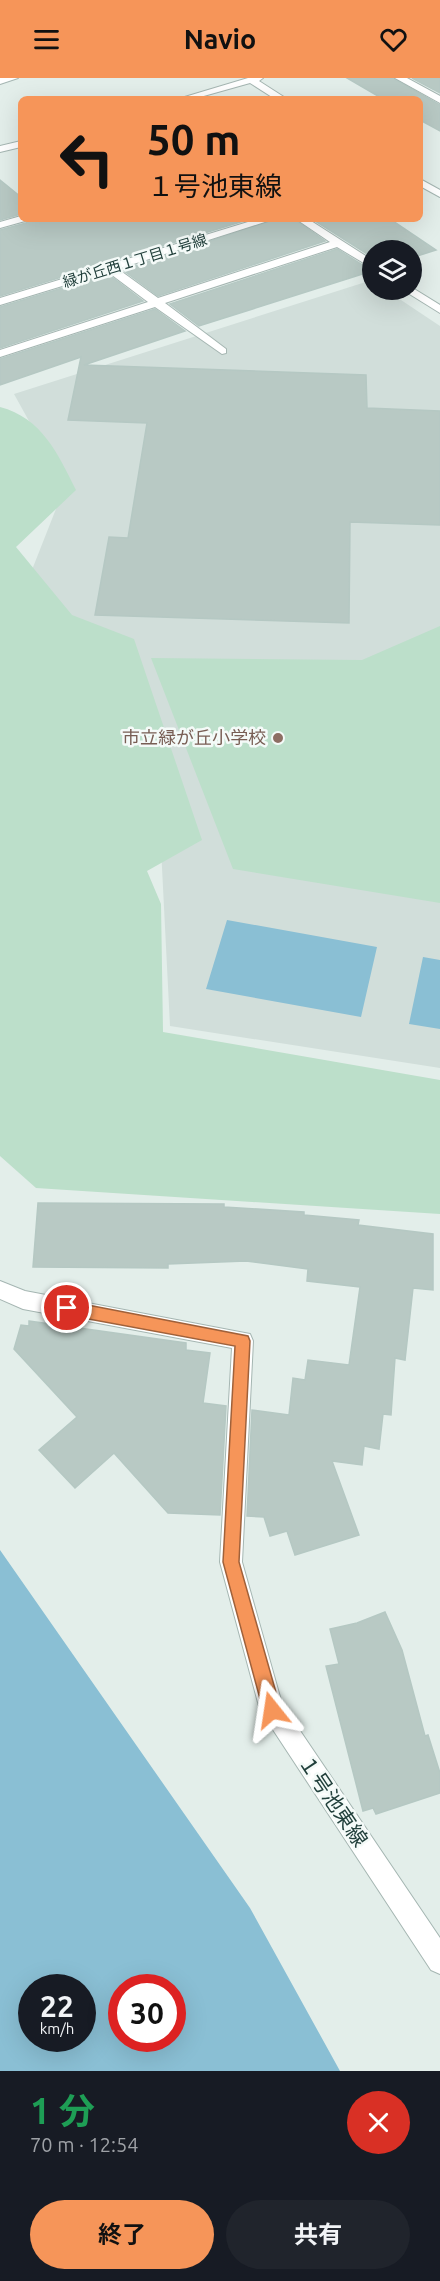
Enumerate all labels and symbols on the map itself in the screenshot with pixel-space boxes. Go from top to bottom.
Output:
street label: 緑が丘西１丁目１号線 [61,230,209,291]
place label: 市立緑が丘小学校 [122,727,266,747]
marker: 市立緑が丘小学校 [271,731,285,745]
pin [41,1282,92,1333]
position arrow [240,1678,304,1742]
street label: １号池東線 [295,1750,373,1851]
speed limit sign: 30 [108,1974,186,2052]

